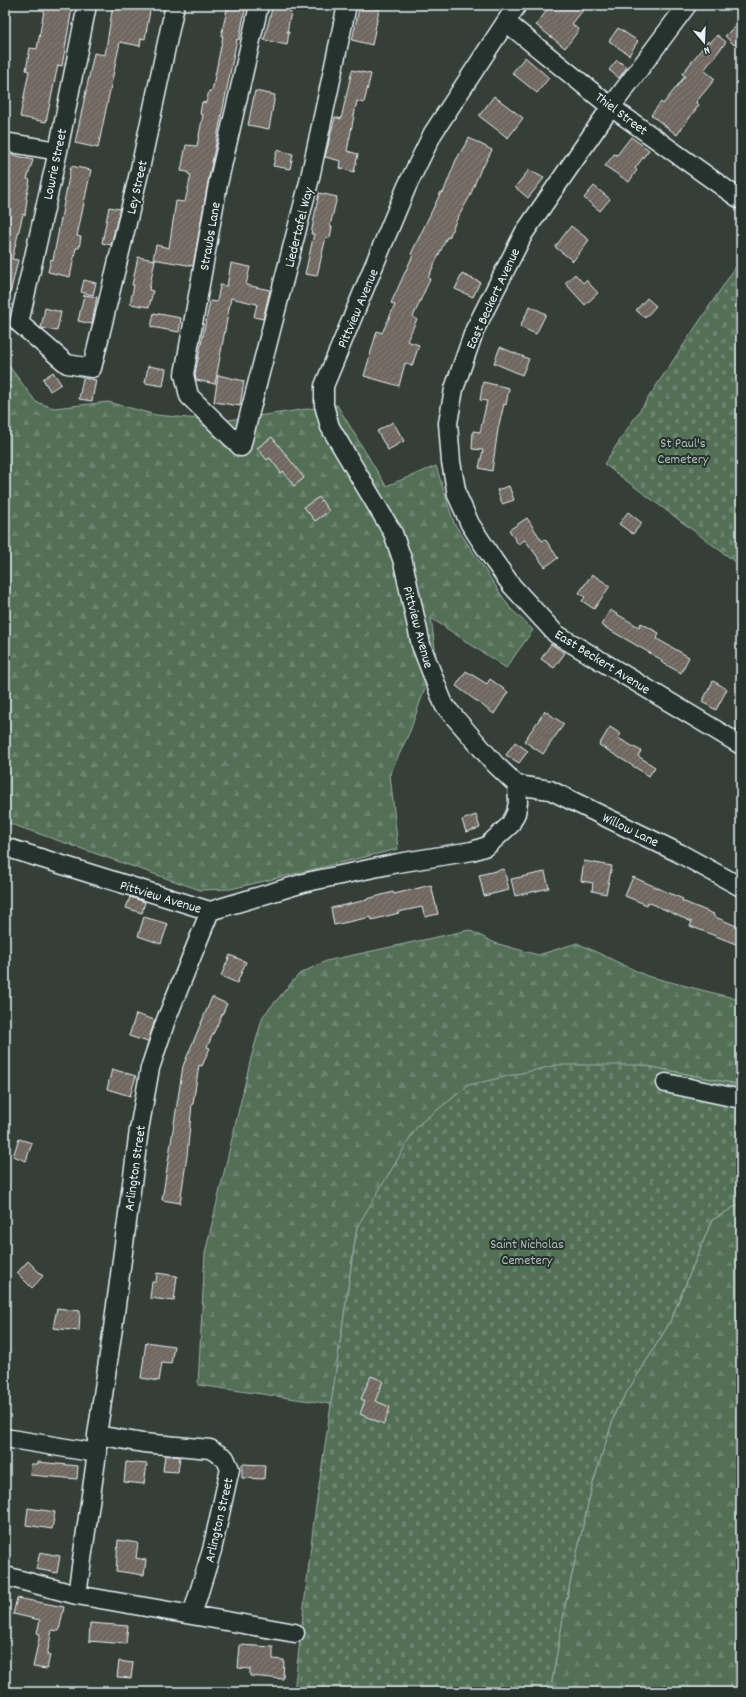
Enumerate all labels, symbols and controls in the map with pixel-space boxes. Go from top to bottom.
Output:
north arrow [684,22,724,62]
text: N [701,41,712,58]
street label: Thiel Street [590,88,651,141]
street label: Lowrie Street [39,127,73,202]
street label: Ley Street [122,159,154,216]
street label: Liedertafel Way [280,185,320,270]
street label: Straubs Lane [195,201,227,272]
street label: East Beckert Avenue [462,245,526,353]
street label: Pittview Avenue [333,266,385,352]
park label: St Paul's Cemetery [657,434,709,470]
street label: Pittview Avenue [396,584,438,671]
street label: East Beckert Avenue [550,625,654,700]
street label: Willow Lane [598,809,662,853]
street label: Pittview Avenue [117,876,204,920]
street label: Arlington Street [120,1124,152,1212]
park label: Saint Nicholas Cemetery [490,1235,564,1271]
street label: Arlington Street [200,1476,239,1565]

